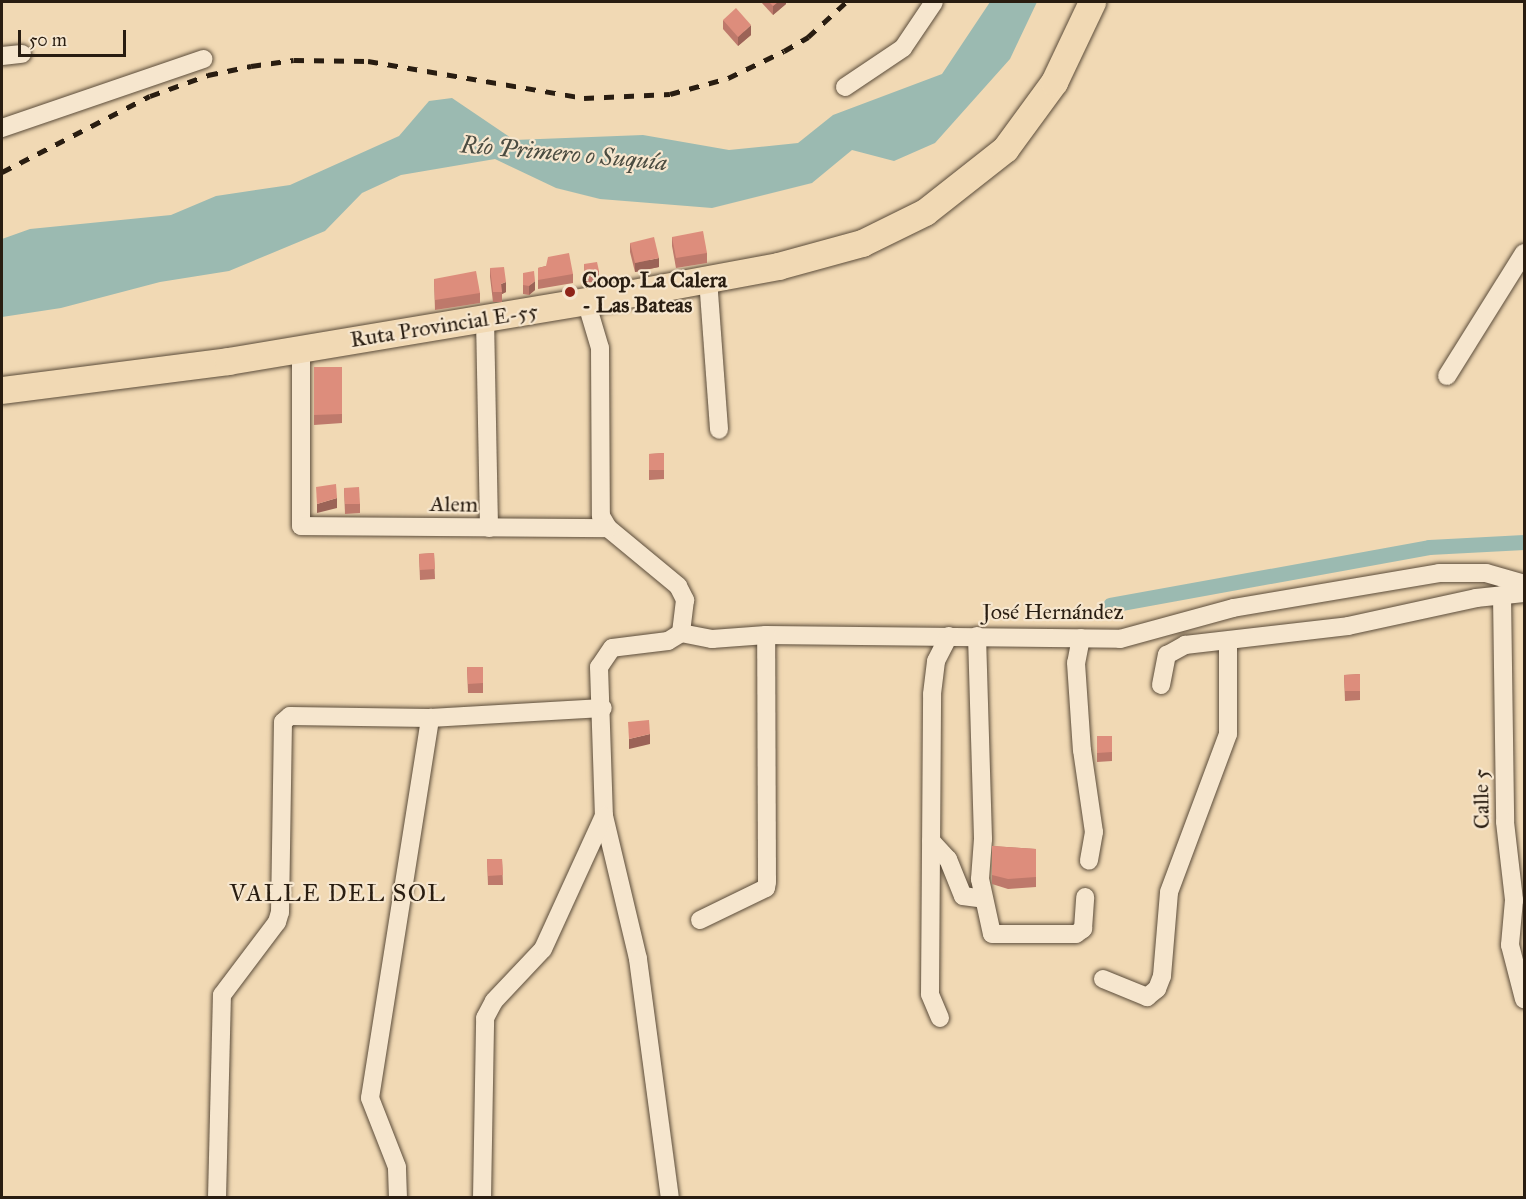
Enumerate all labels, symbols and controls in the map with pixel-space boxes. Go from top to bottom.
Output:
scale bar [21,18,129,56]
text: 50 m [29,29,67,51]
water label: Río Primero o Suquía [459,131,669,177]
place label: Coop. La Calera - Las Bateas [582,266,727,318]
marker: Coop. La Calera - Las Bateas [563,285,577,299]
street label: Ruta Provincial E-55 [348,297,540,353]
street label: Alem [430,490,478,518]
street label: José Hernández [982,599,1124,625]
street label: Calle 5 [1467,769,1495,829]
district label: VALLE DEL SOL [230,880,446,908]

